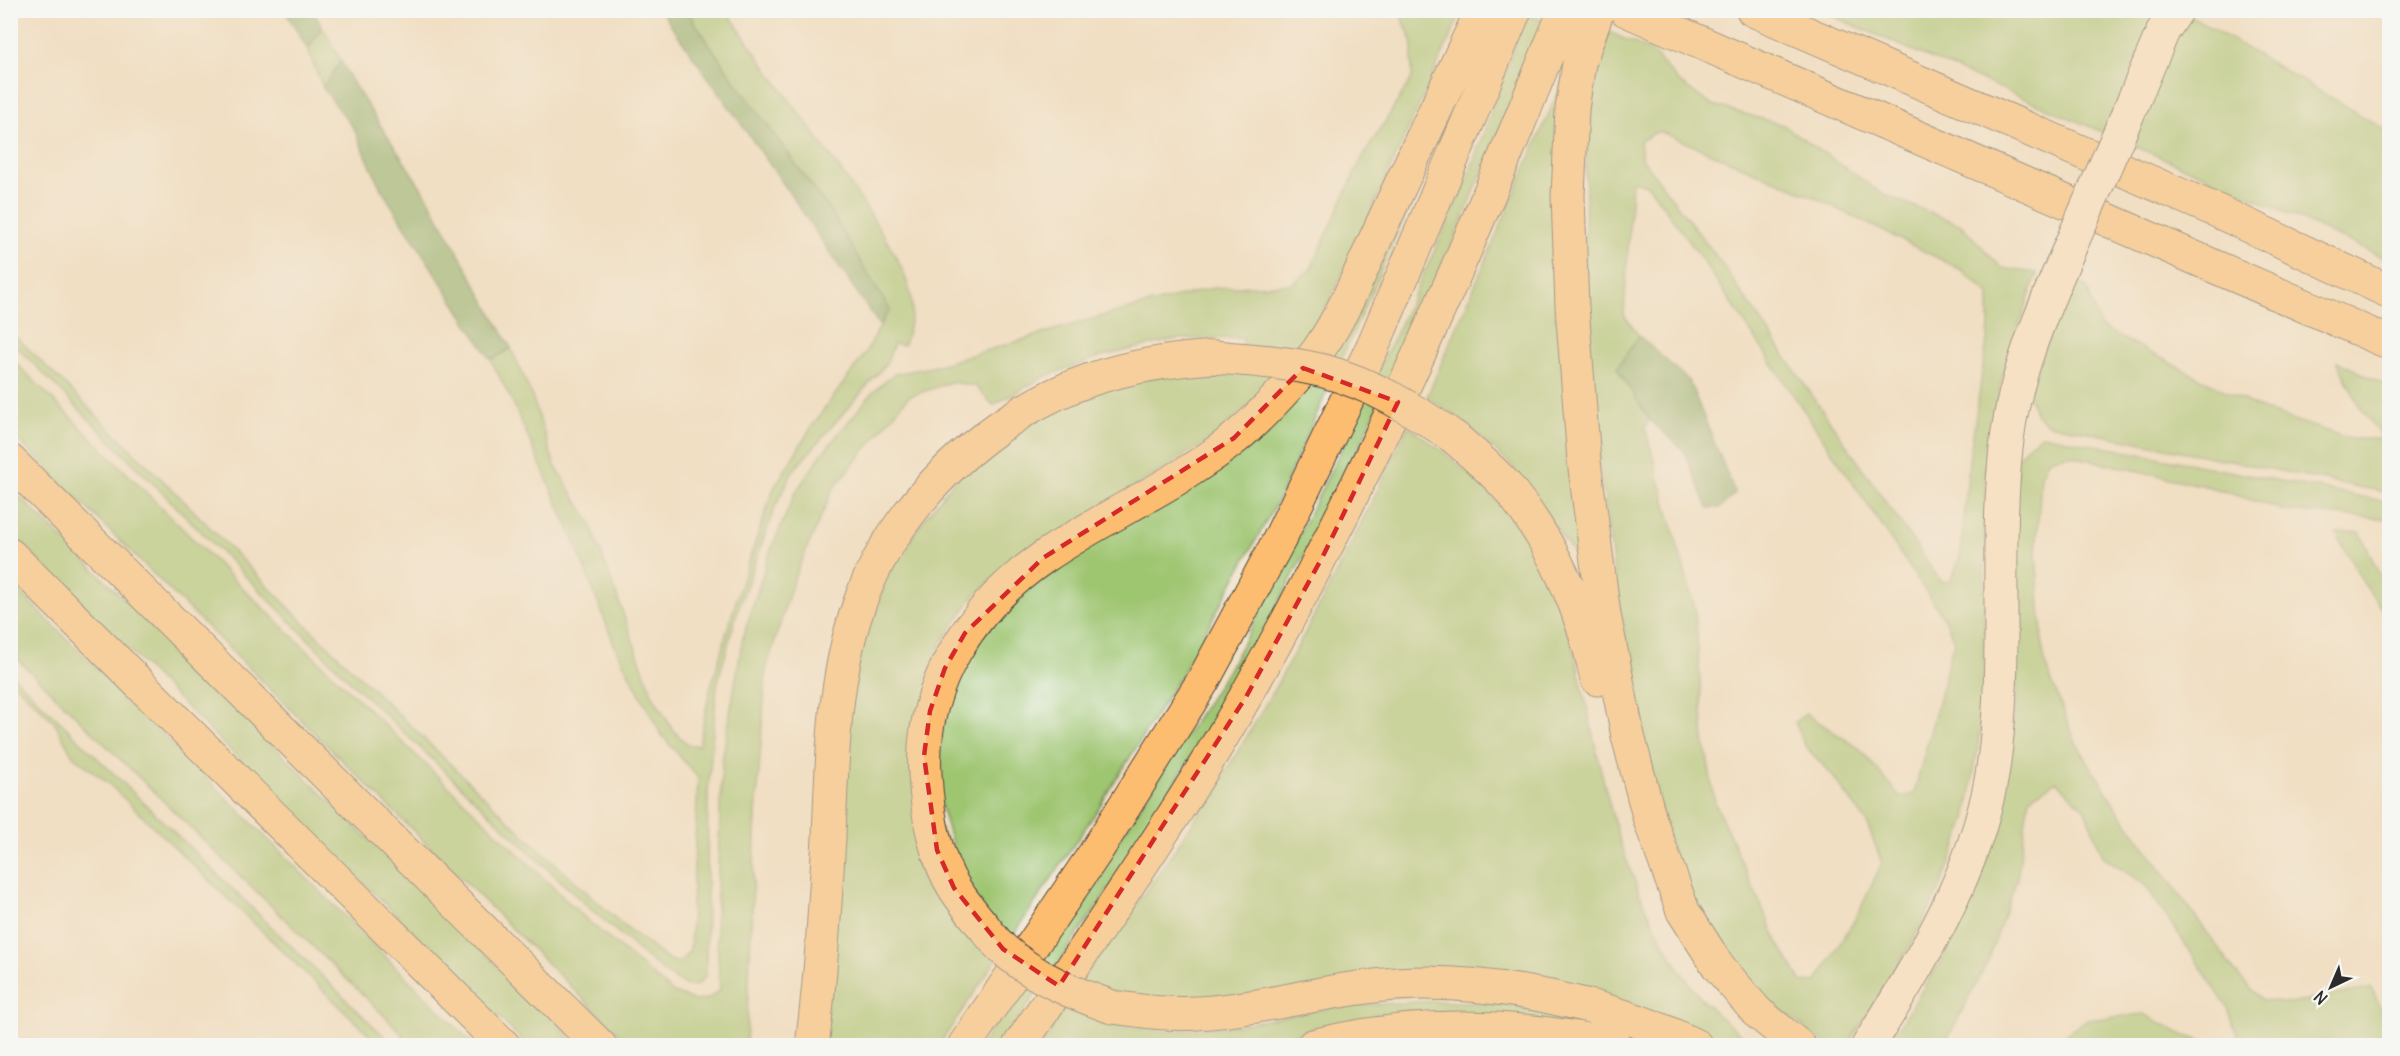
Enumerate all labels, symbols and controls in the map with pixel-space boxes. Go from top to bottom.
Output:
north arrow [2301,957,2361,1017]
text: N [2310,987,2332,1009]

